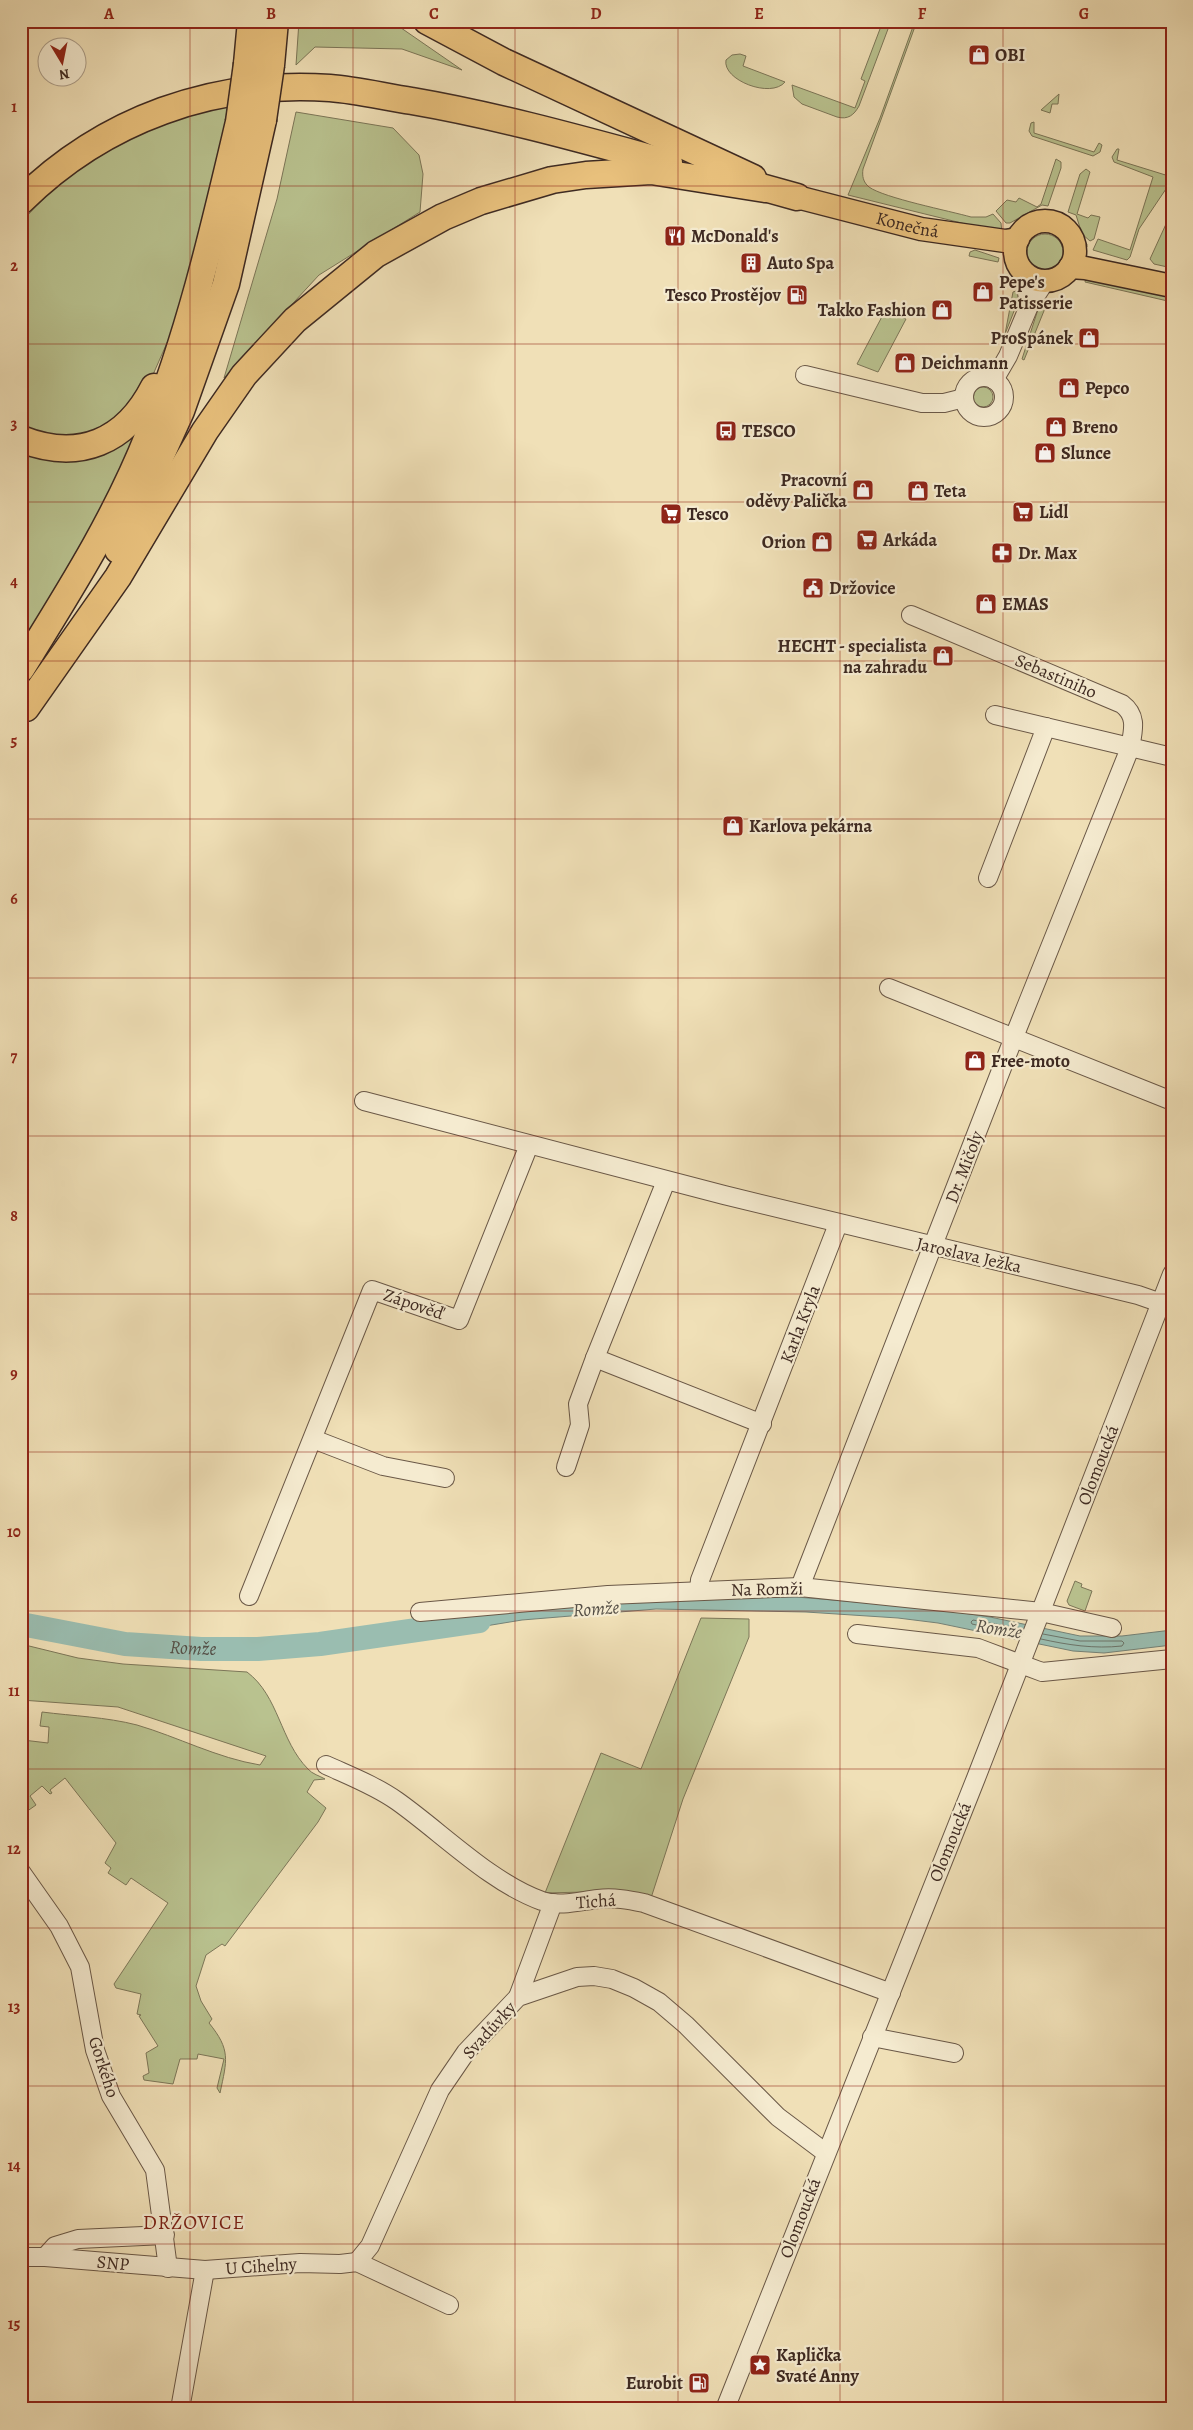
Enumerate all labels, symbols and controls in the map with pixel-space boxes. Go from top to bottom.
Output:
text: A [103,3,115,25]
text: B [266,3,276,25]
text: C [429,3,439,25]
text: D [590,3,602,25]
text: E [754,3,764,25]
text: F [918,3,927,25]
text: G [1079,3,1089,25]
north arrow [38,38,88,88]
shop icon: OBI [967,43,991,67]
place label: OBI [995,43,1025,67]
text: N [57,64,71,85]
text: 1 [11,96,17,118]
street label: Konečná [874,206,941,243]
restaurant icon: McDonald's [663,224,687,248]
place label: McDonald's [691,224,779,248]
building icon: Auto Spa [739,251,763,275]
place label: Auto Spa [766,251,834,275]
text: 2 [10,255,18,277]
place label: Pepe's Patisserie [999,270,1073,315]
shop icon: Pepe's Patisserie [971,280,995,304]
place label: Tesco Prostějov [665,283,782,307]
fuel station icon: Tesco Prostějov [785,283,809,307]
place label: Takko Fashion [818,298,926,322]
shop icon: Takko Fashion [930,298,954,322]
place label: ProSpánek [990,326,1074,350]
shop icon: ProSpánek [1077,326,1101,350]
shop icon: Deichmann [893,351,917,375]
place label: Deichmann [921,351,1008,375]
shop icon: Pepco [1057,376,1081,400]
place label: Pepco [1085,376,1130,400]
text: 3 [11,413,18,435]
shop icon: Breno [1044,415,1068,439]
place label: Breno [1072,415,1118,439]
bus stop icon: TESCO [714,419,738,443]
place label: TESCO [742,419,796,443]
shop icon: Slunce [1033,441,1057,465]
place label: Slunce [1061,441,1111,465]
place label: Pracovní oděvy Palička [746,468,847,513]
shop icon: Pracovní oděvy Palička [851,478,875,502]
shop icon: Teta [906,479,930,503]
place label: Teta [934,479,967,503]
supermarket icon: Lidl [1011,500,1035,524]
place label: Lidl [1039,500,1068,524]
supermarket icon: Tesco [659,502,683,526]
place label: Tesco [687,502,729,526]
supermarket icon: Arkáda [855,528,879,552]
place label: Arkáda [882,528,937,552]
place label: Orion [762,530,806,554]
shop icon: Orion [810,530,834,554]
pharmacy icon: Dr. Max [990,541,1014,565]
place label: Dr. Max [1018,541,1077,565]
text: 4 [10,571,18,593]
public building icon: Držovice [801,576,825,600]
place label: Držovice [829,576,896,600]
shop icon: EMAS [974,592,998,616]
place label: EMAS [1002,592,1049,616]
place label: HECHT - specialista na zahradu [778,634,927,679]
shop icon: HECHT - specialista na zahradu [931,644,955,668]
street label: Sebastiniho [1011,648,1101,704]
text: 5 [11,730,18,752]
shop icon: Karlova pekárna [721,814,745,838]
place label: Karlova pekárna [749,814,872,838]
text: 6 [10,888,18,910]
text: 7 [11,1046,18,1068]
shop icon: Free-moto [963,1049,987,1073]
place label: Free-moto [991,1049,1070,1073]
street label: Dr. Mičoly [939,1126,989,1207]
text: 8 [10,1205,18,1227]
street label: Jaroslava Ježka [914,1231,1025,1279]
street label: Karla Kryla [774,1281,826,1367]
street label: Zápověď [380,1282,448,1326]
text: 9 [10,1363,18,1385]
street label: Olomoucká [1072,1421,1124,1509]
text: 10 [7,1521,21,1543]
street label: Na Romži [731,1576,803,1602]
water label: Romže [572,1594,620,1624]
water label: Romže [974,1613,1024,1646]
water label: Romže [169,1634,216,1662]
text: 11 [8,1680,20,1702]
street label: Olomoucká [923,1798,977,1885]
text: 12 [7,1838,21,1860]
street label: Tichá [575,1888,617,1914]
street label: Svadůvky [457,1995,522,2064]
text: 13 [8,1996,20,2018]
street label: Gorkého [83,2033,125,2101]
text: 14 [7,2155,21,2177]
street label: Olomoucká [774,2174,826,2262]
district label: DRŽOVICE [143,2209,245,2236]
street label: SNP [96,2250,130,2276]
street label: U Cihelny [225,2251,298,2280]
text: 15 [8,2313,20,2335]
place label: Kaplička Svaté Anny [776,2343,859,2388]
place icon: Kaplička Svaté Anny [748,2353,772,2377]
place label: Eurobit [626,2371,683,2395]
fuel station icon: Eurobit [687,2371,711,2395]

